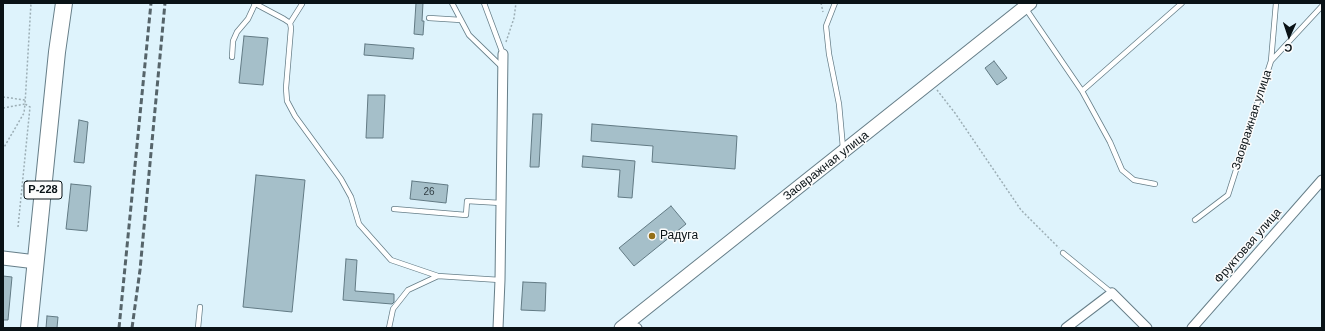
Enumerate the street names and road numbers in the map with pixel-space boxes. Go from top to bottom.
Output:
street label: Заовражная улица [1229,68,1275,172]
street label: Заовражная улица [780,128,872,204]
road number: Р-228 [24,181,62,199]
street label: Фруктовая улица [1211,205,1285,287]

